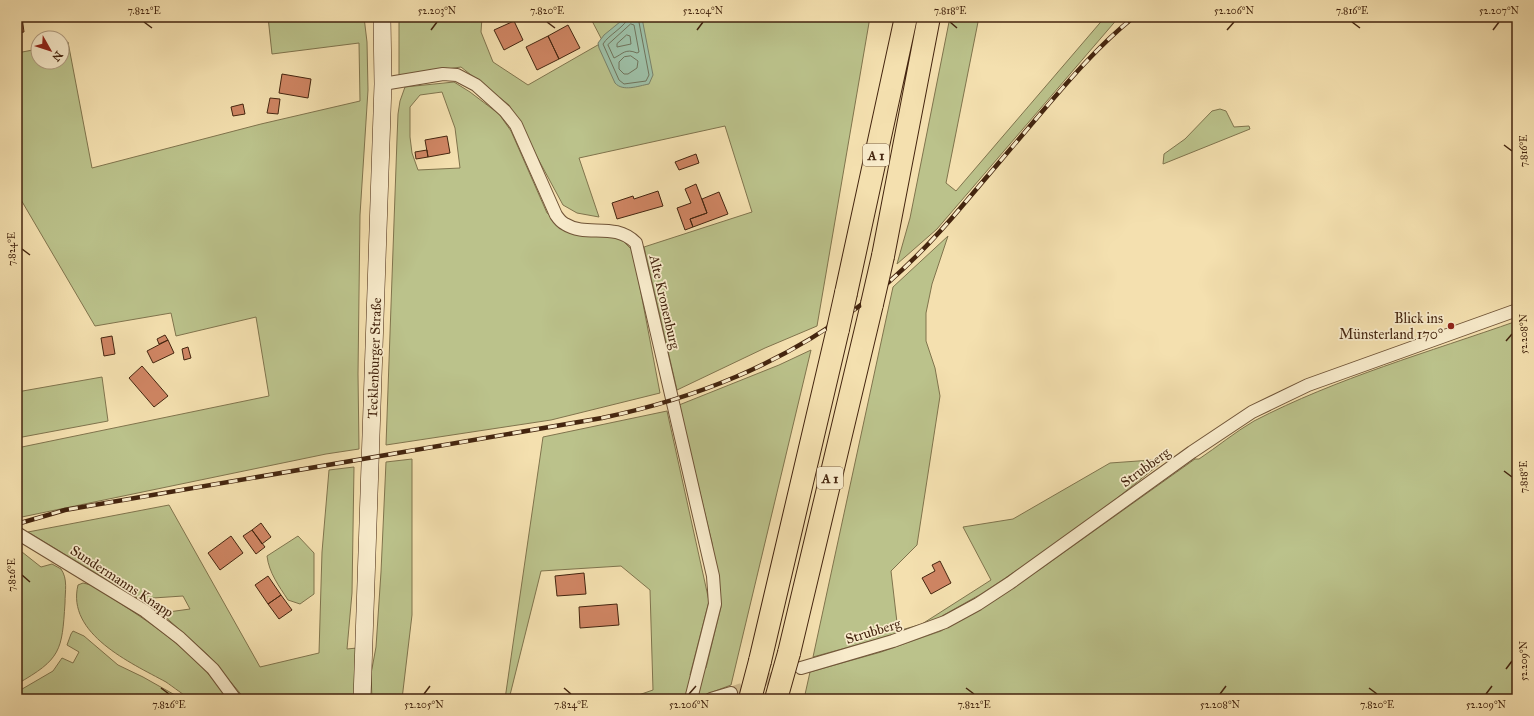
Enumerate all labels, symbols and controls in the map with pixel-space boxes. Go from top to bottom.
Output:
text: 7.822°E [127,5,161,17]
text: 52.203°N [418,5,457,17]
text: 7.820°E [530,5,564,17]
text: 52.204°N [683,5,724,17]
text: 7.818°E [934,5,966,17]
text: 52.206°N [1214,5,1254,17]
text: 7.816°E [1336,5,1368,17]
text: 52.207°N [1479,5,1520,17]
north arrow [30,30,70,70]
text: N [49,48,65,64]
text: 7.816°E [1518,135,1530,167]
road number: A 1 [863,144,889,166]
text: 7.824°E [6,232,18,266]
street label: Alte Kronenburg [645,252,684,351]
street label: Tecklenburger Straße [364,297,385,419]
place label: Blick ins Münsterland 170° [1339,310,1443,343]
text: 52.208°N [1518,313,1530,354]
marker: Blick ins Münsterland 170° [1446,321,1456,331]
street label: Strubberg [1117,444,1174,491]
text: 7.818°E [1518,461,1530,493]
road number: A 1 [817,467,843,489]
street label: Sundermanns Knapp [67,542,177,621]
text: 7.826°E [6,558,18,592]
street label: Strubberg [843,615,903,648]
text: 52.209°N [1518,640,1530,681]
text: 7.826°E [152,699,186,711]
text: 52.205°N [404,699,444,711]
text: 7.824°E [554,699,588,711]
text: 52.206°N [669,699,709,711]
text: 7.822°E [957,699,991,711]
text: 52.208°N [1200,699,1241,711]
text: 7.820°E [1360,699,1394,711]
text: 52.209°N [1466,699,1507,711]

